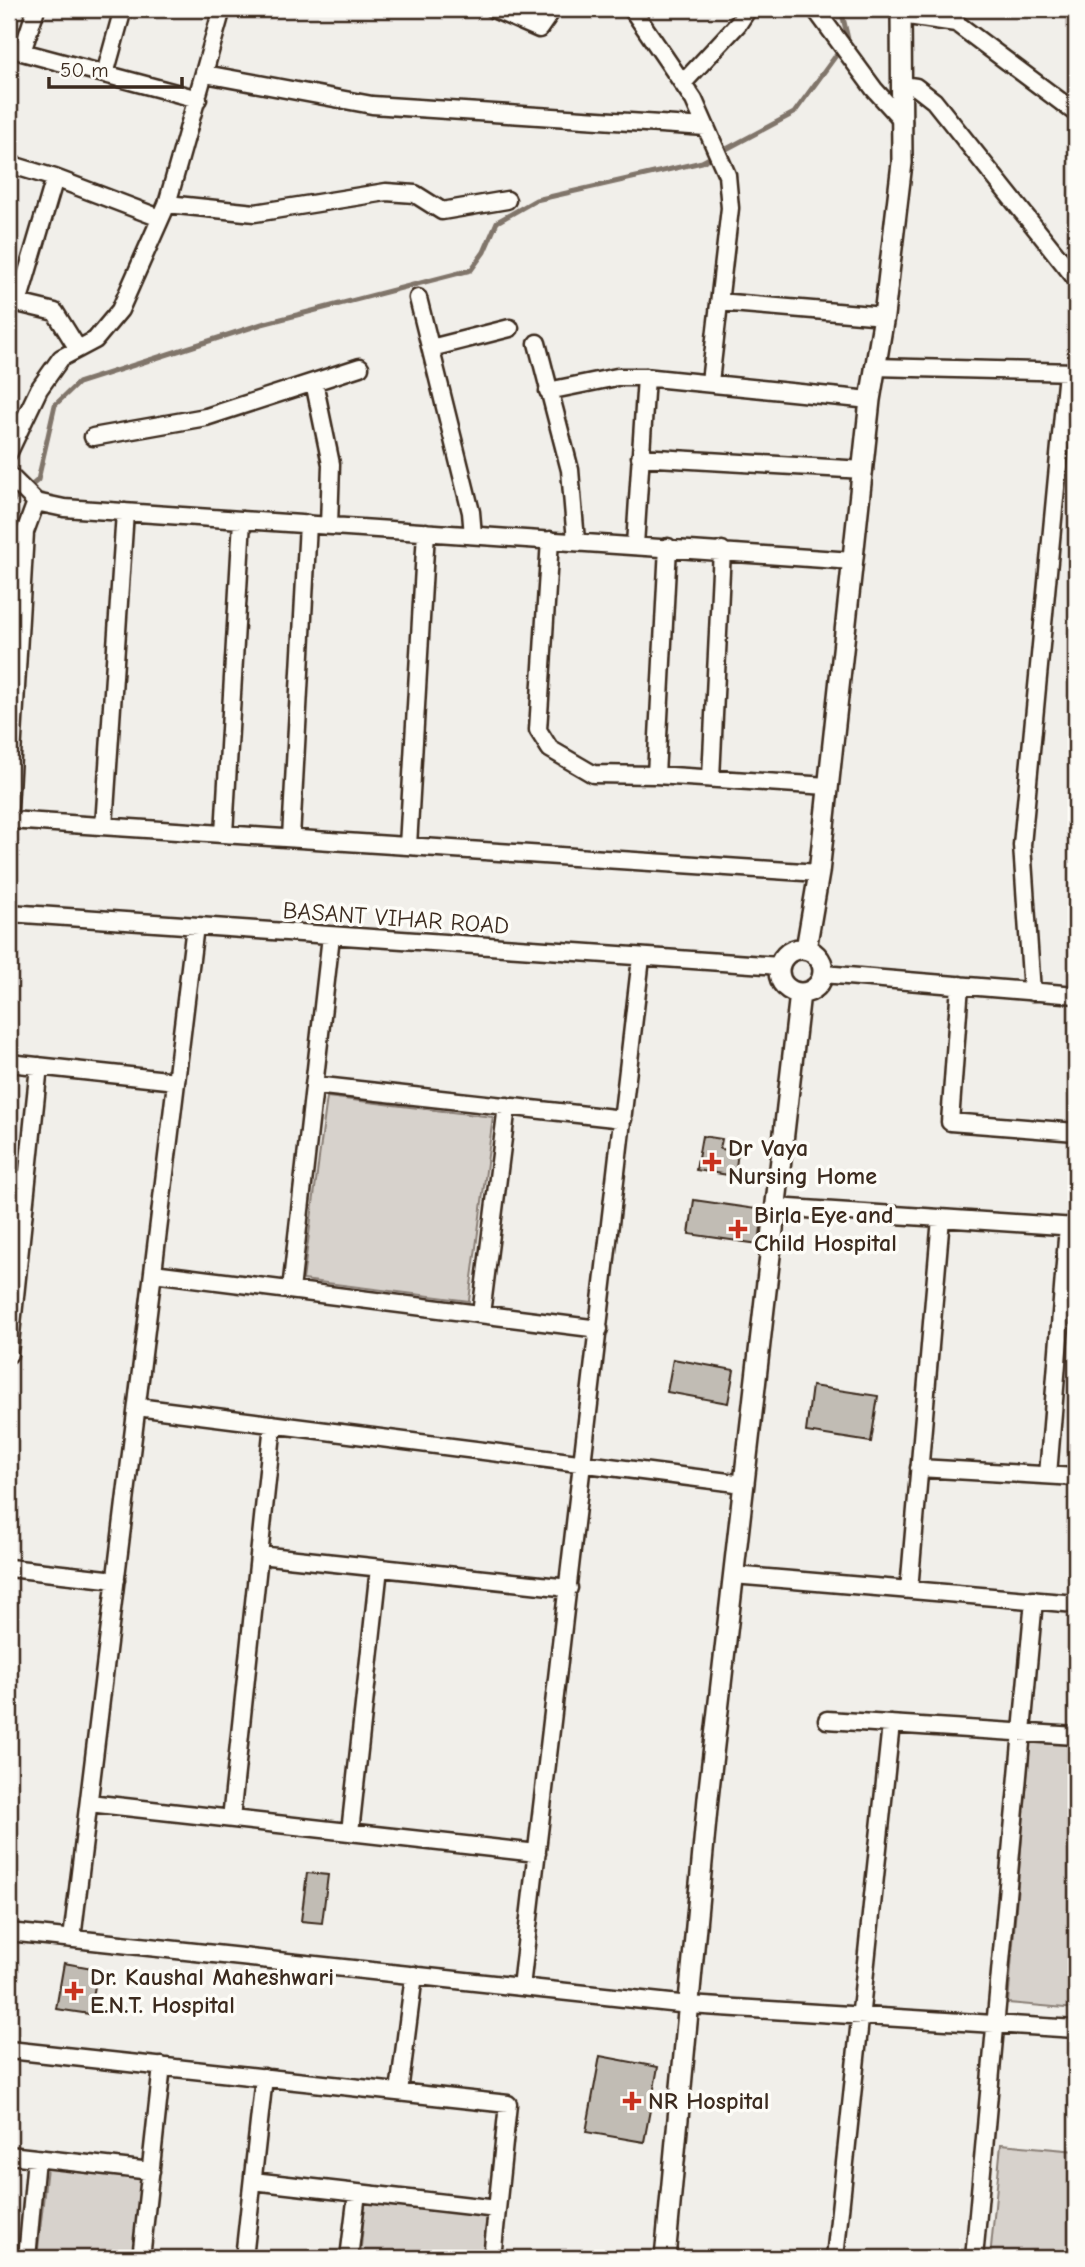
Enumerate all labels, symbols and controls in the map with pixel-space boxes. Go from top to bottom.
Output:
scale bar [49,46,182,90]
text: 50 m [60,58,109,82]
street label: BASANT VIHAR ROAD [282,896,510,940]
place label: Dr Vaya Nursing Home [728,1134,877,1190]
marker: Dr Vaya Nursing Home [702,1152,722,1172]
place label: Birla Eye and Child Hospital [754,1201,897,1257]
marker: Birla Eye and Child Hospital [728,1219,748,1239]
place label: Dr. Kaushal Maheshwari E.N.T. Hospital [90,1963,334,2019]
marker: Dr. Kaushal Maheshwari E.N.T. Hospital [64,1981,84,2001]
place label: NR Hospital [648,2087,769,2115]
marker: NR Hospital [622,2091,642,2111]

